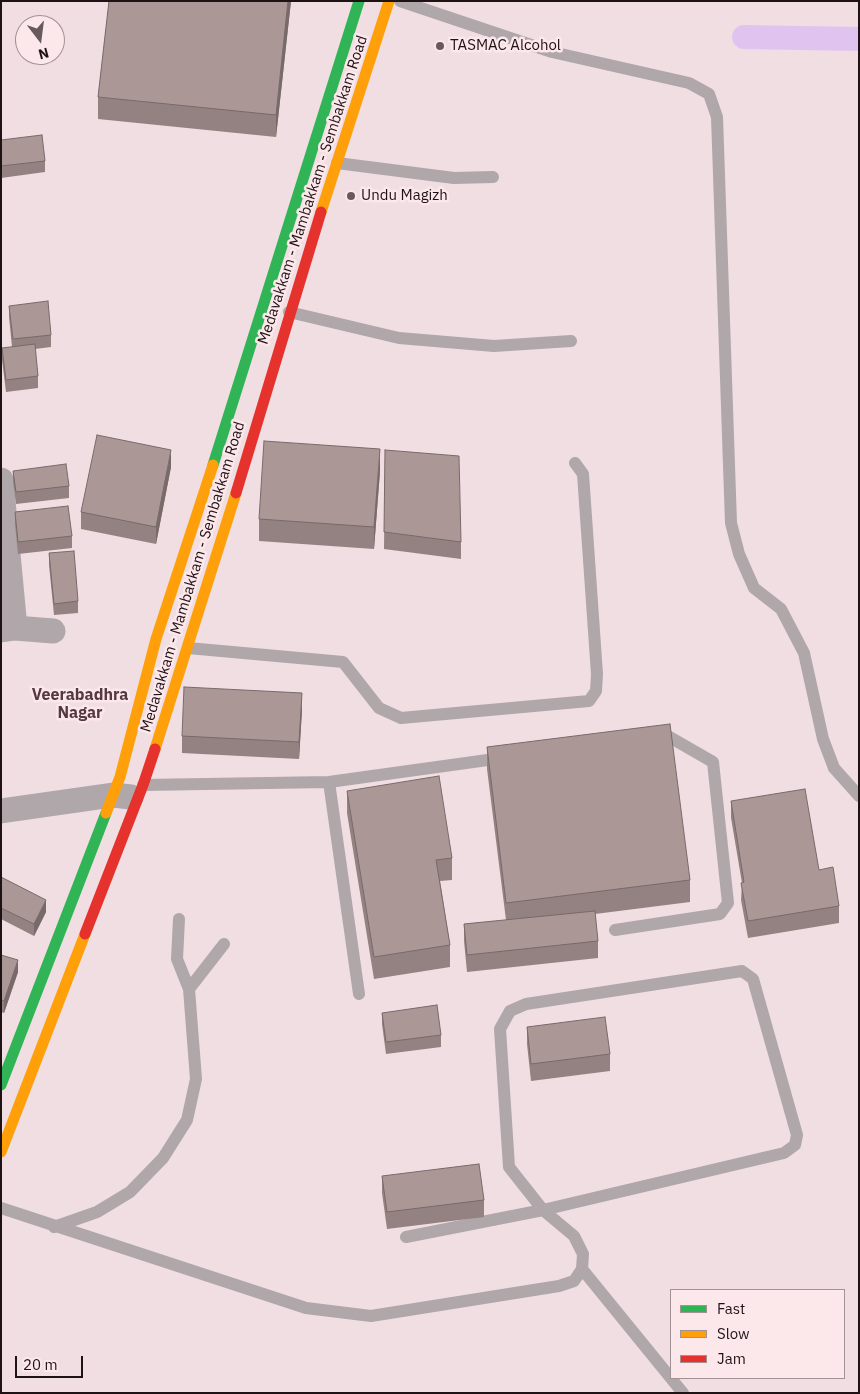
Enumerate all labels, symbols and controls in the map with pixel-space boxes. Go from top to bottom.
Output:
north arrow [15,15,65,65]
street label: Medavakkam - Mambakkam - Sembakkam Road [254,33,372,347]
place label: TASMAC Alcohol [450,37,561,55]
marker: TASMAC Alcohol [434,40,446,52]
text: N [36,44,51,64]
place label: Undu Magizh [361,187,448,205]
marker: Undu Magizh [345,190,357,202]
street label: Medavakkam - Mambakkam - Sembakkam Road [137,420,249,734]
district label: Veerabadhra Nagar [32,685,128,723]
legend [670,1289,845,1379]
text: Fast [717,1299,745,1318]
text: Slow [717,1324,750,1343]
scale bar [18,1346,85,1378]
text: Jam [717,1349,746,1368]
text: 20 m [23,1355,58,1374]

